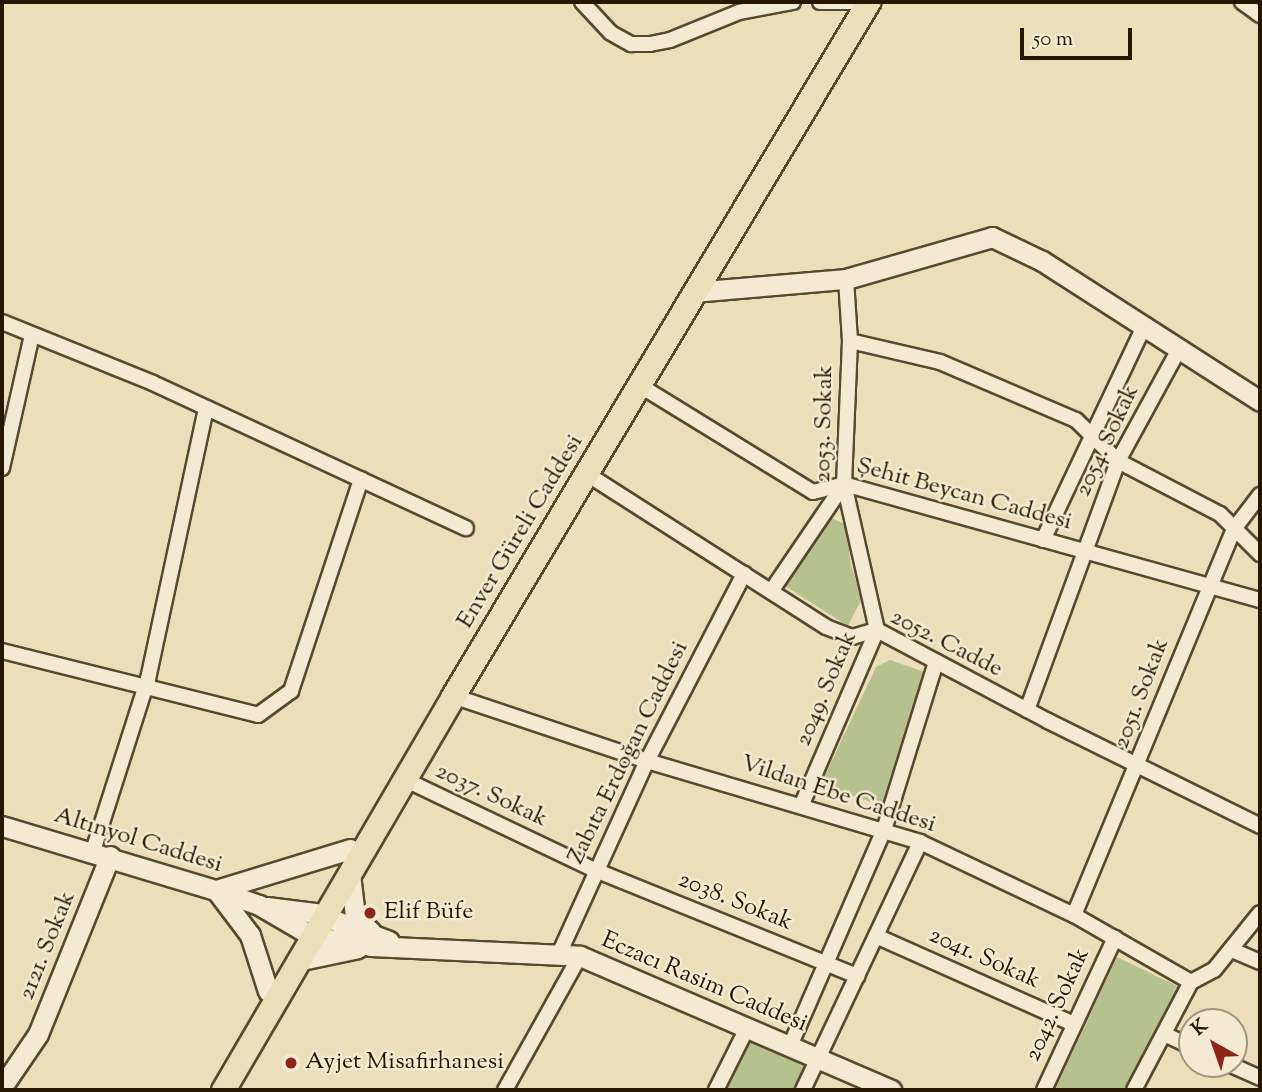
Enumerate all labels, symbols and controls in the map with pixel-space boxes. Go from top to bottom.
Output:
scale bar [1024,14,1136,58]
text: 50 m [1033,25,1073,55]
street label: 2053. Sokak [810,365,840,483]
street label: 2054. Sokak [1070,381,1146,501]
street label: Enver Güreli Caddesi [452,430,590,634]
street label: Şehit Beycan Caddesi [853,452,1075,538]
street label: 2052. Cadde [885,603,1007,685]
street label: 2049. Sokak [790,627,864,751]
street label: 2051. Sokak [1108,635,1176,753]
street label: Zabıta Erdoğan Caddesi [562,637,696,869]
street label: Vildan Ebe Caddesi [737,750,939,840]
street label: 2037. Sokak [430,758,552,834]
street label: Altınyol Caddesi [50,802,226,880]
street label: 2038. Sokak [673,866,797,938]
street label: 2121. Sokak [13,888,83,1004]
place label: Elif Büfe [384,899,473,927]
marker: Elif Büfe [362,905,378,921]
street label: 2041. Sokak [924,922,1044,996]
street label: Eczacı Rasim Caddesi [597,927,811,1039]
street label: 2042. Sokak [1019,944,1097,1066]
north arrow [1178,1008,1248,1078]
text: K [1187,1013,1214,1043]
place label: Ayjet Misafirhanesi [305,1049,504,1077]
marker: Ayjet Misafirhanesi [283,1055,299,1071]

